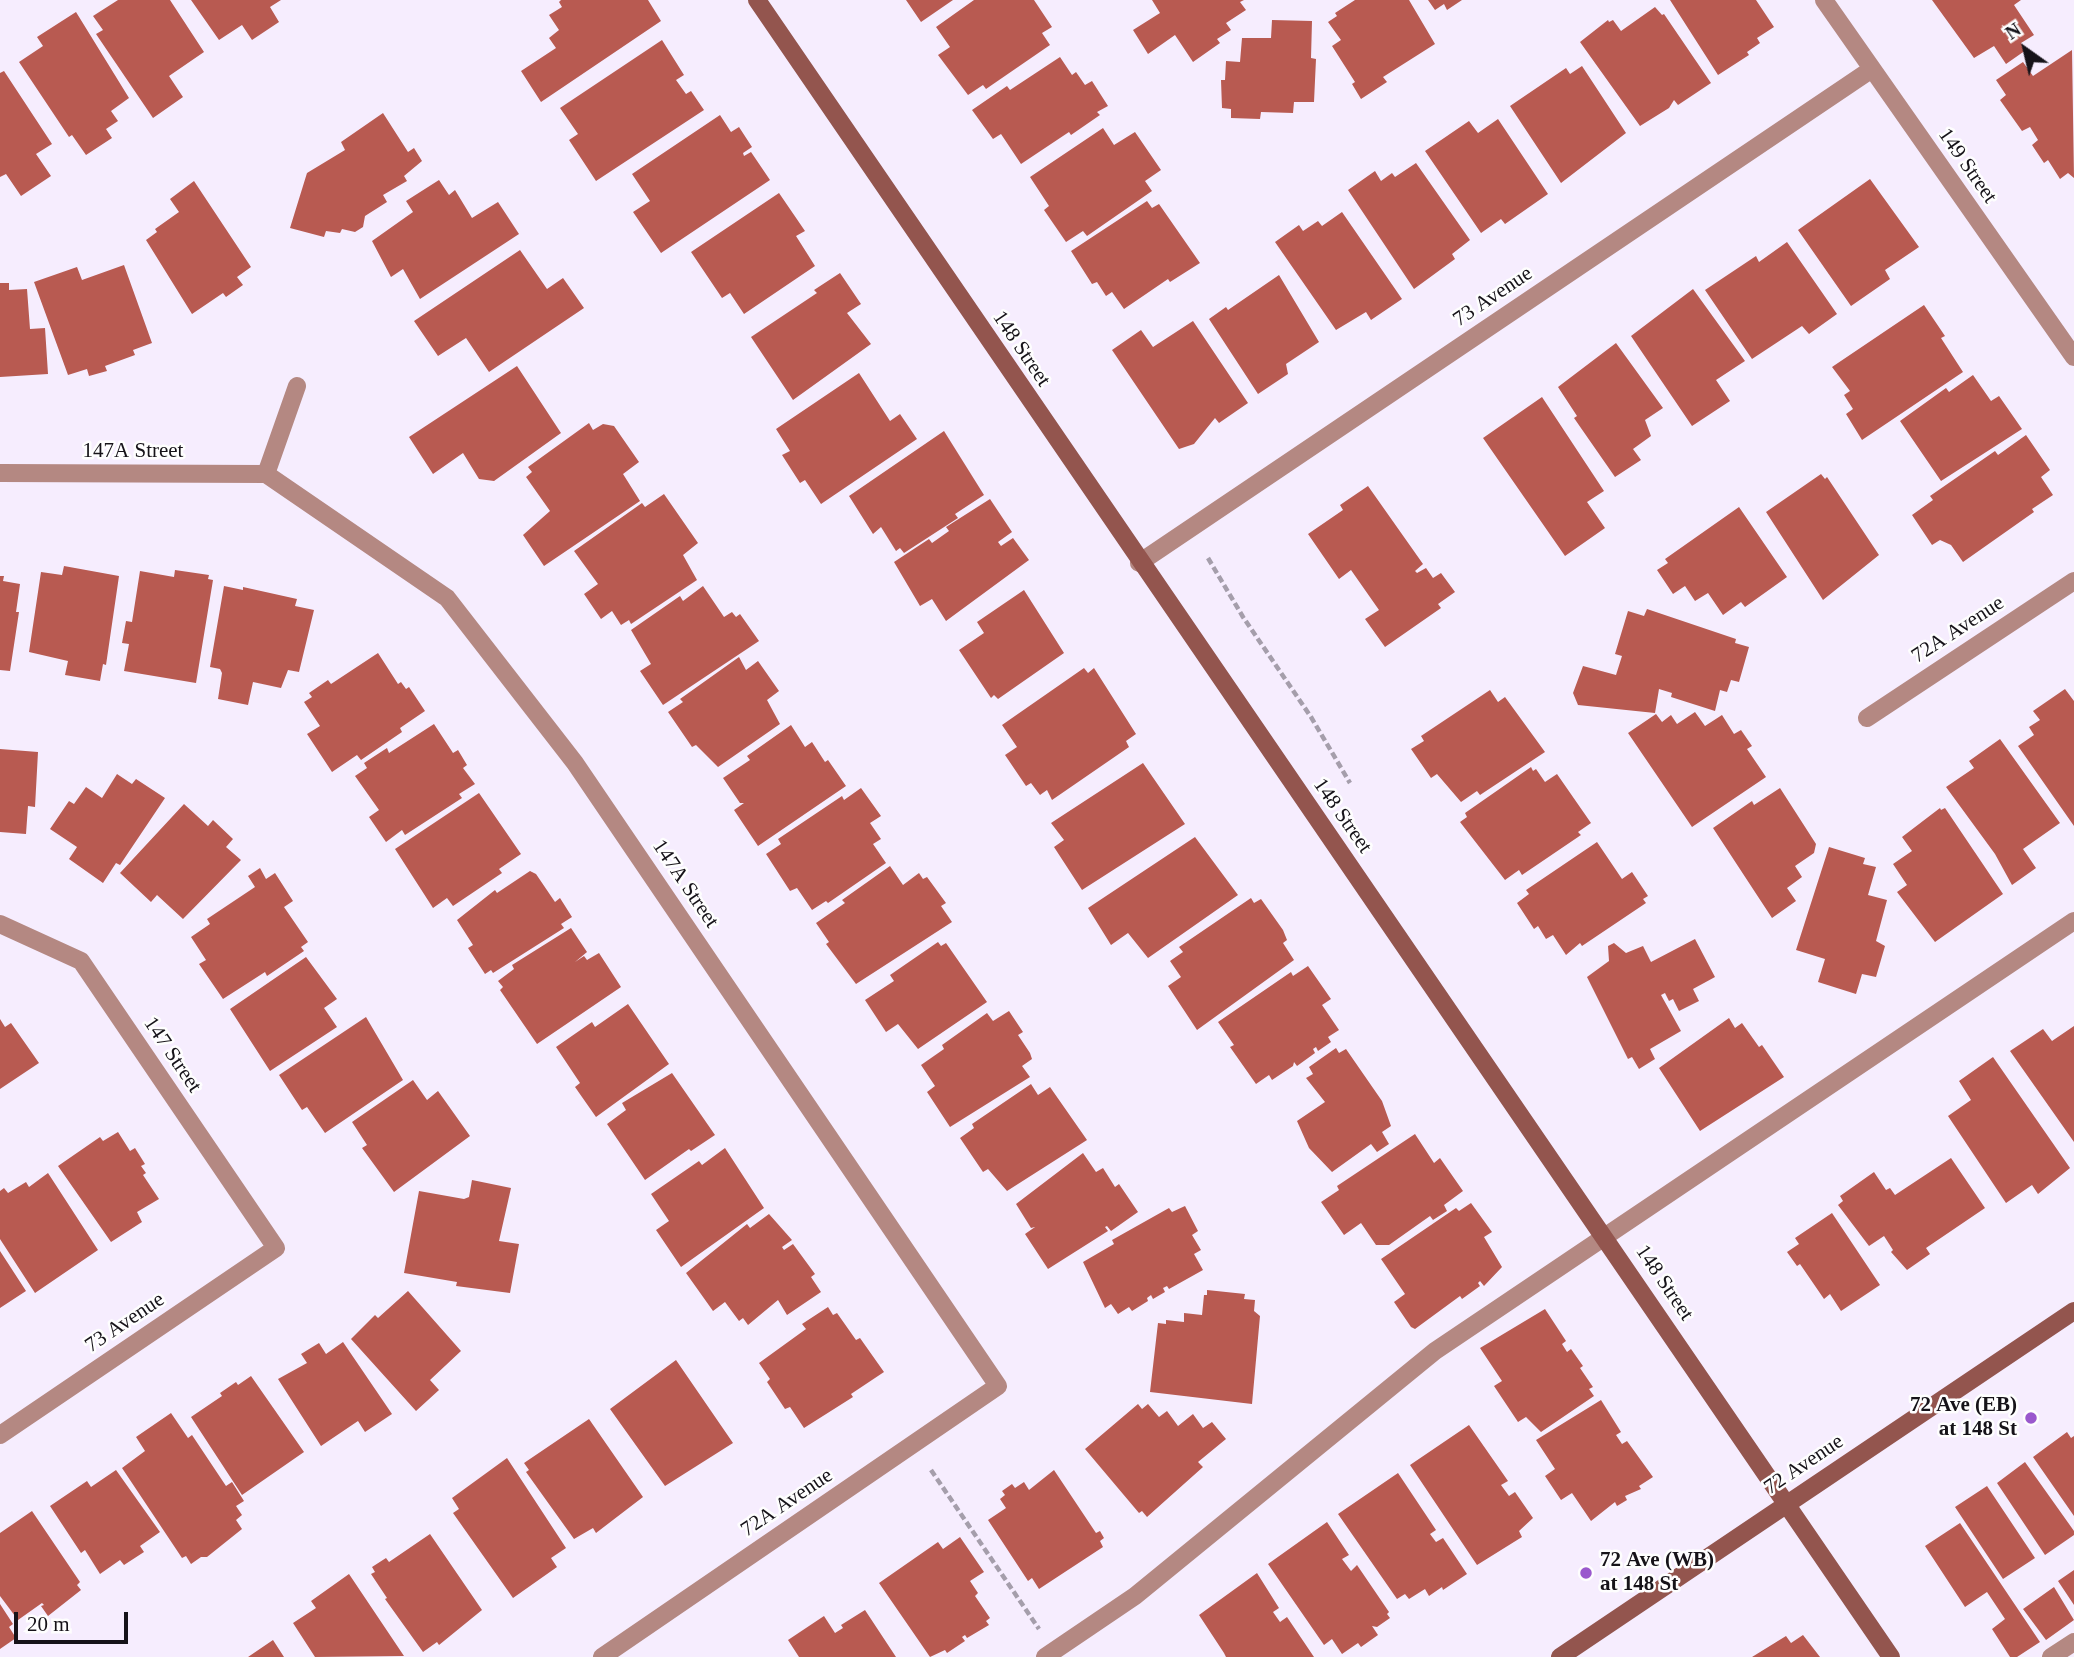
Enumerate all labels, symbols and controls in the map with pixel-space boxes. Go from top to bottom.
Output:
north arrow [1990,14,2060,84]
text: N [2001,19,2025,44]
street label: 149 Street [1932,124,2002,208]
street label: 73 Avenue [1449,261,1537,333]
street label: 148 Street [987,306,1055,392]
street label: 147A Street [83,438,183,464]
street label: 72A Avenue [1907,591,2009,669]
street label: 148 Street [1307,774,1377,858]
street label: 147A Street [646,835,724,933]
street label: 147 Street [138,1012,206,1098]
street label: 148 Street [1630,1240,1698,1326]
street label: 73 Avenue [81,1287,169,1359]
place label: 72 Ave (EB) at 148 St [1910,1393,2017,1443]
marker: 72 Ave (EB) at 148 St [2023,1410,2039,1426]
street label: 72 Avenue [1760,1429,1848,1501]
street label: 72A Avenue [736,1463,838,1543]
place label: 72 Ave (WB) at 148 St [1600,1548,1714,1598]
marker: 72 Ave (WB) at 148 St [1578,1565,1594,1581]
scale bar [18,1598,131,1642]
text: 20 m [27,1612,70,1636]

